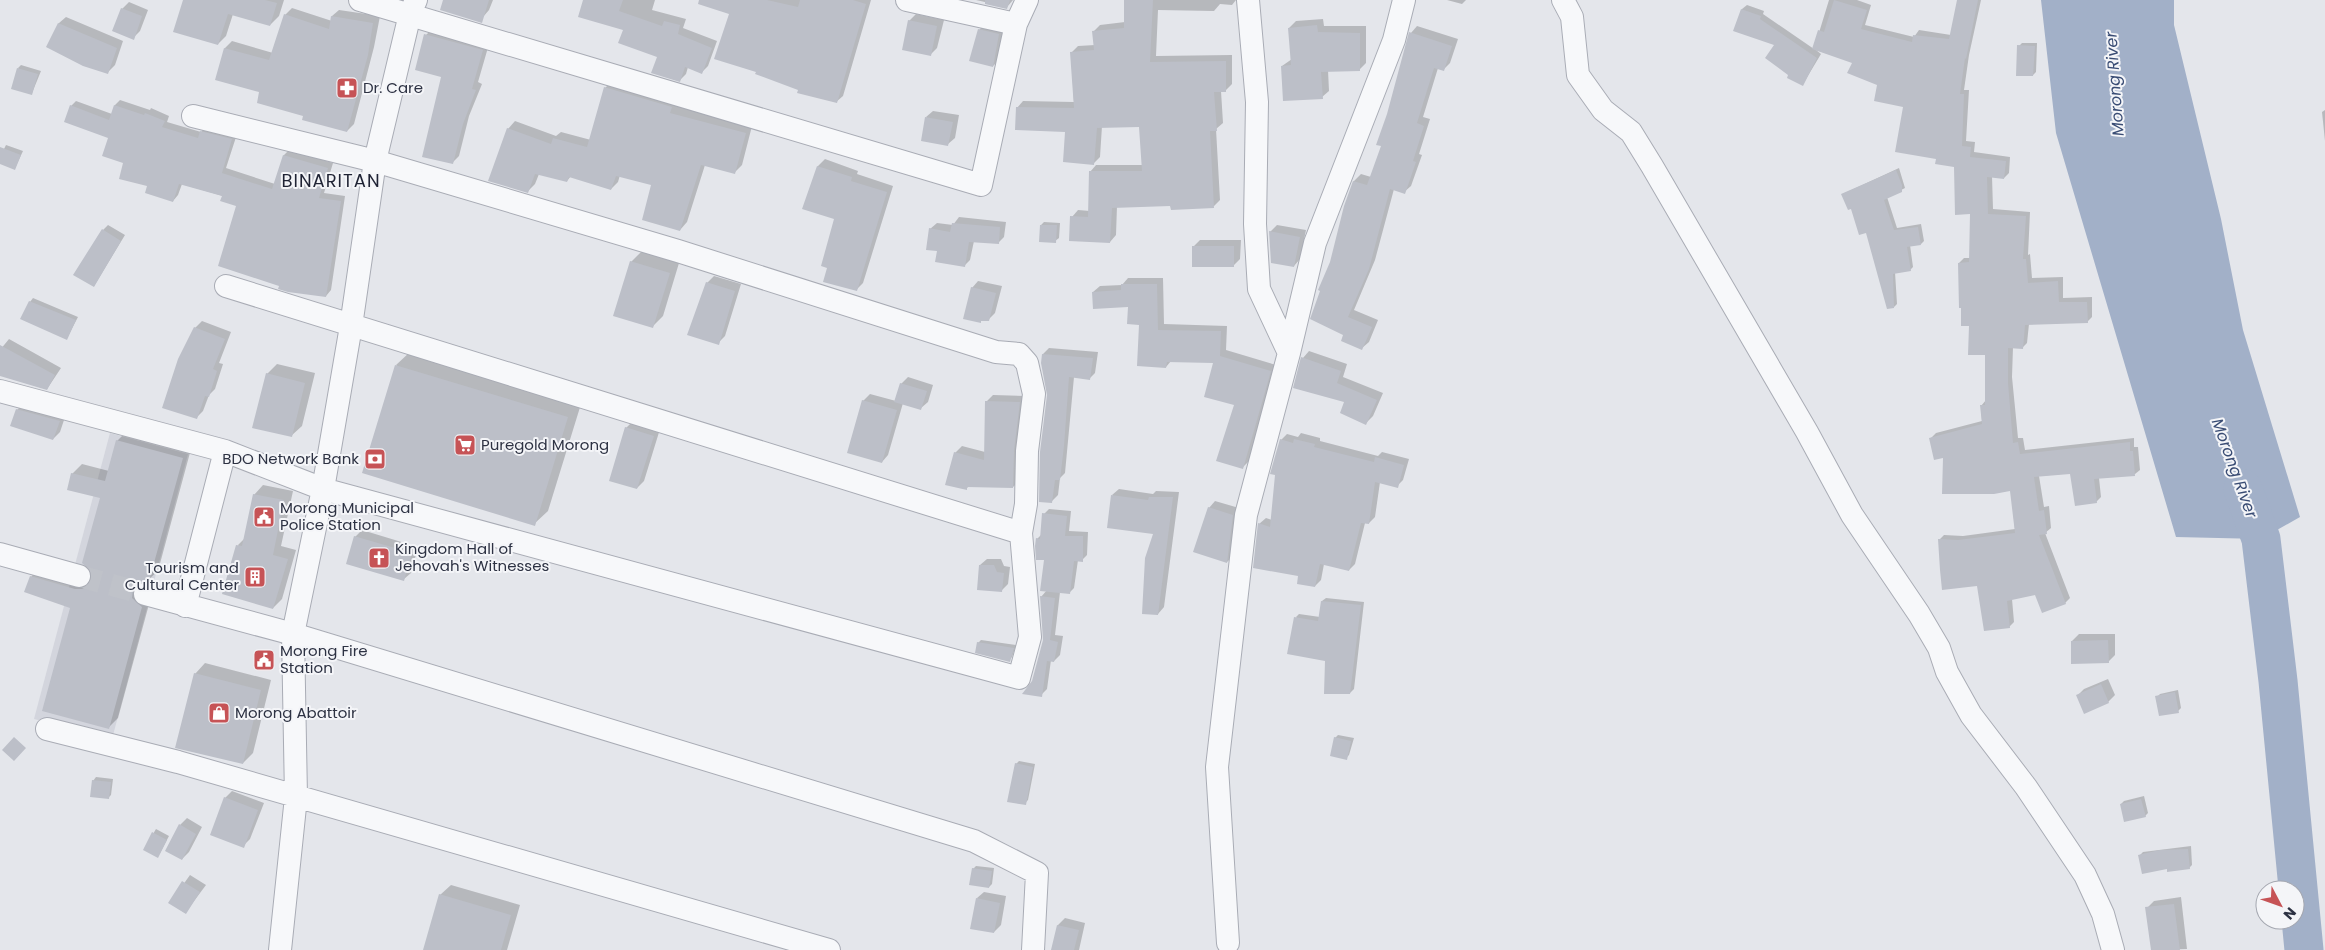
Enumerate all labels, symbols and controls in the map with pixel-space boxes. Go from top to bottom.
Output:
water label: Morong River [2099,30,2130,137]
pharmacy icon: Dr. Care [335,76,359,100]
place label: Dr. Care [363,77,423,98]
district label: BINARITAN [281,168,381,193]
water label: Morong River [2206,415,2264,522]
supermarket icon: Puregold Morong [453,433,477,457]
place label: Puregold Morong [481,434,609,455]
bank icon: BDO Network Bank [363,447,387,471]
place label: BDO Network Bank [222,448,359,469]
place label: Morong Municipal Police Station [280,497,414,535]
public building icon: Morong Municipal Police Station [252,505,276,529]
place label: Kingdom Hall of Jehovah's Witnesses [395,538,549,576]
church icon: Kingdom Hall of Jehovah's Witnesses [367,546,391,570]
place label: Tourism and Cultural Center [125,557,239,595]
building icon: Tourism and Cultural Center [243,565,267,589]
place label: Morong Fire Station [280,640,368,678]
public building icon: Morong Fire Station [252,648,276,672]
shop icon: Morong Abattoir [207,701,231,725]
place label: Morong Abattoir [235,702,357,723]
north arrow [2255,880,2305,930]
text: N [2279,903,2301,924]

